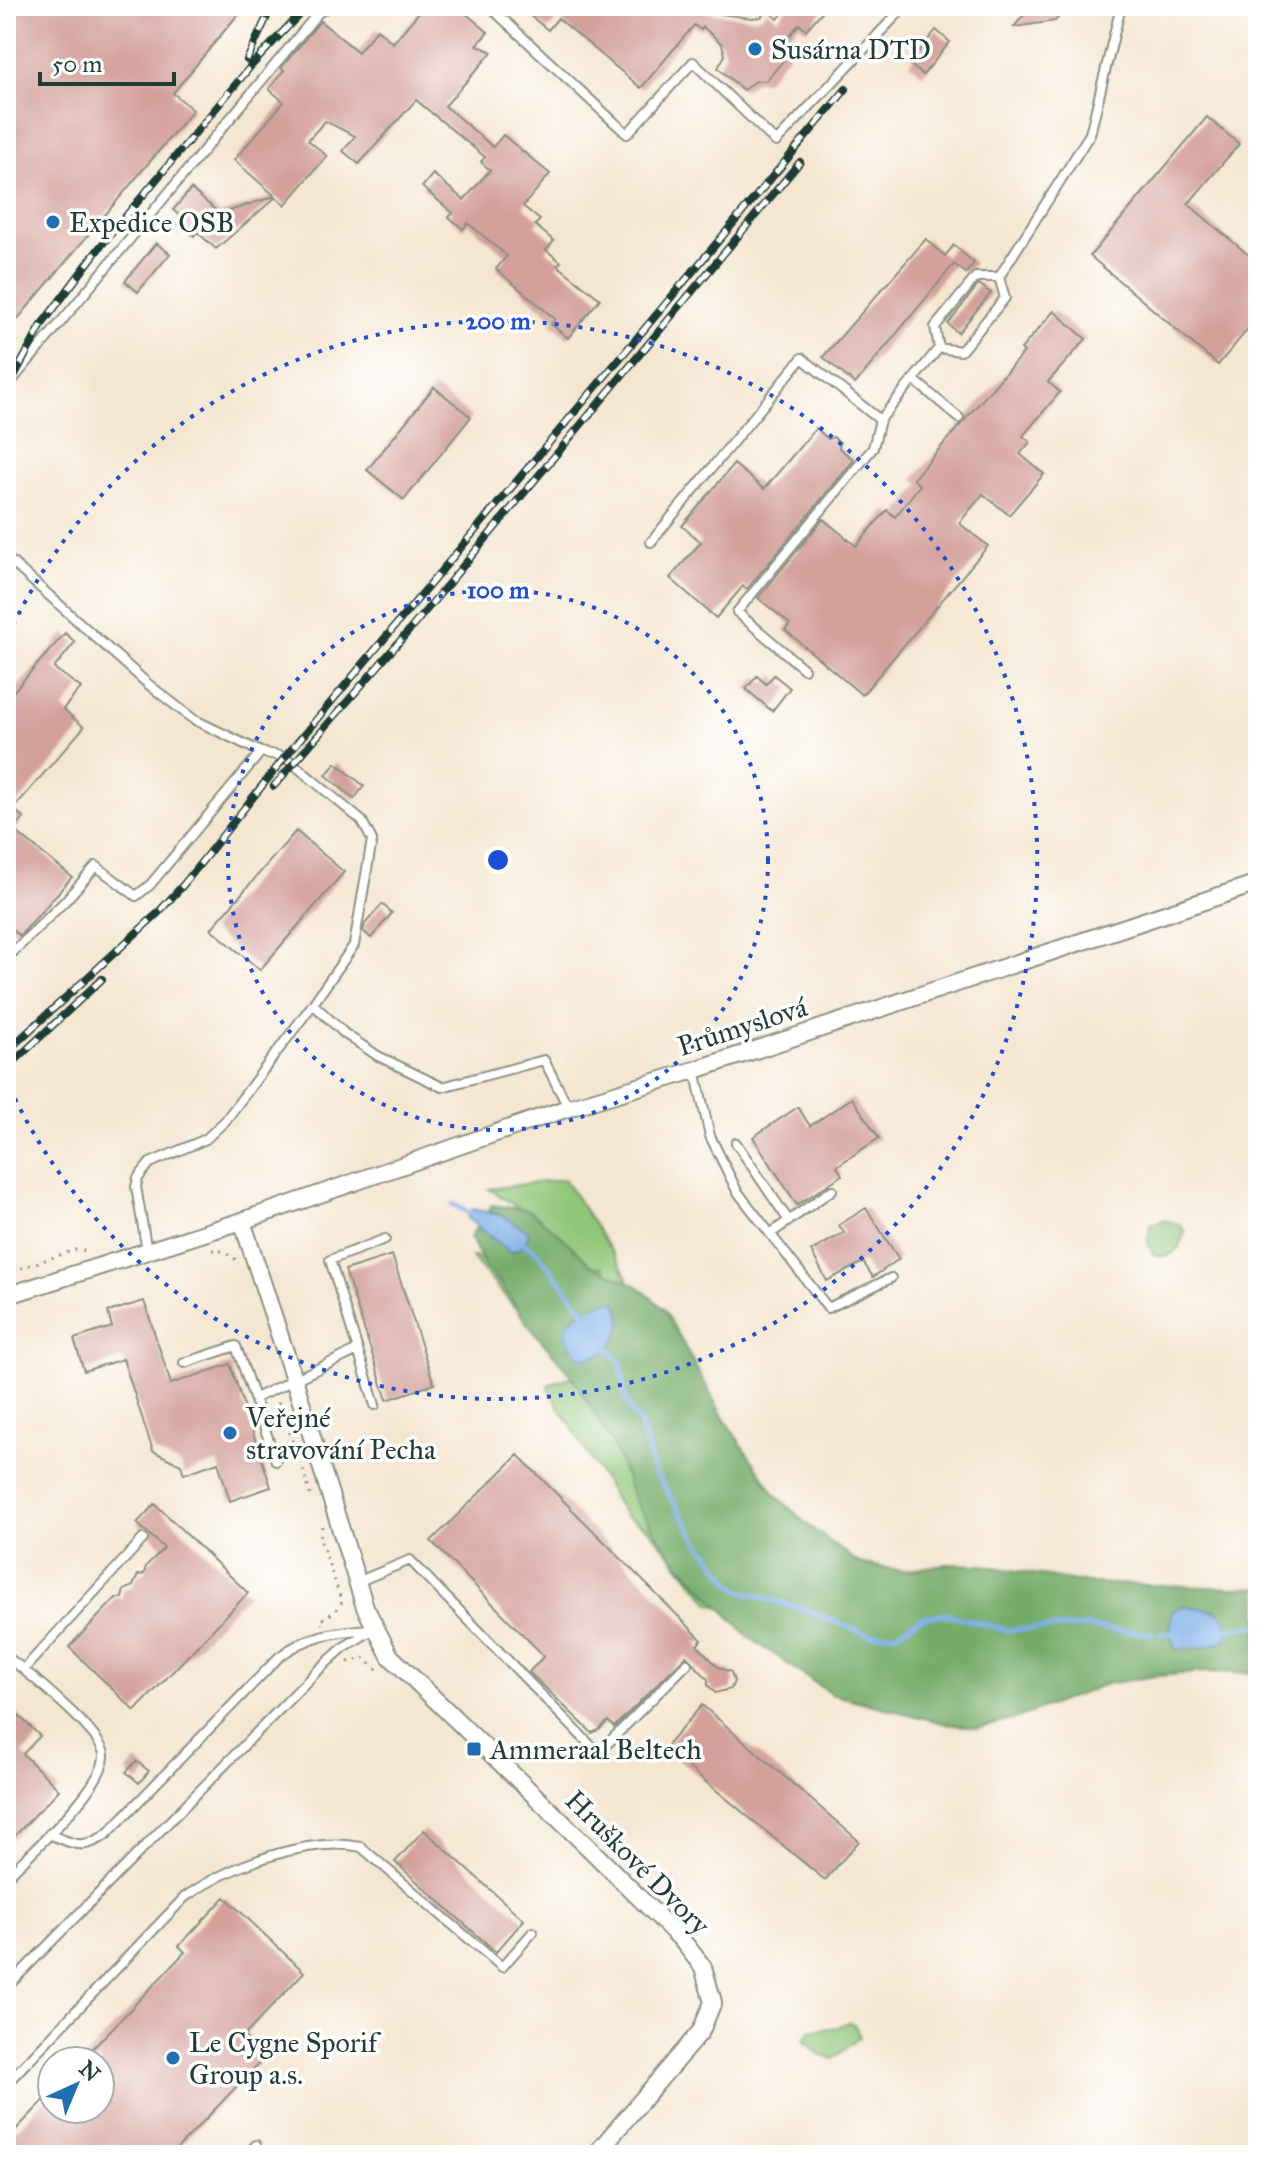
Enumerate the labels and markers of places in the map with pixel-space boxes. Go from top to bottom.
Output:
place label: Susárna DTD [771,32,931,67]
marker: Susárna DTD [746,40,764,58]
place label: Expedice OSB [69,205,234,240]
marker: Expedice OSB [44,213,62,231]
centre of rings [484,846,512,874]
place label: Veřejné stravování Pecha [245,1400,436,1467]
marker: Veřejné stravování Pecha [221,1424,239,1442]
place label: Ammeraal Beltech [489,1732,702,1767]
marker: Ammeraal Beltech [465,1740,483,1758]
place label: Le Cygne Sporif Group a.s. [189,2025,382,2092]
marker: Le Cygne Sporif Group a.s. [164,2049,182,2067]

